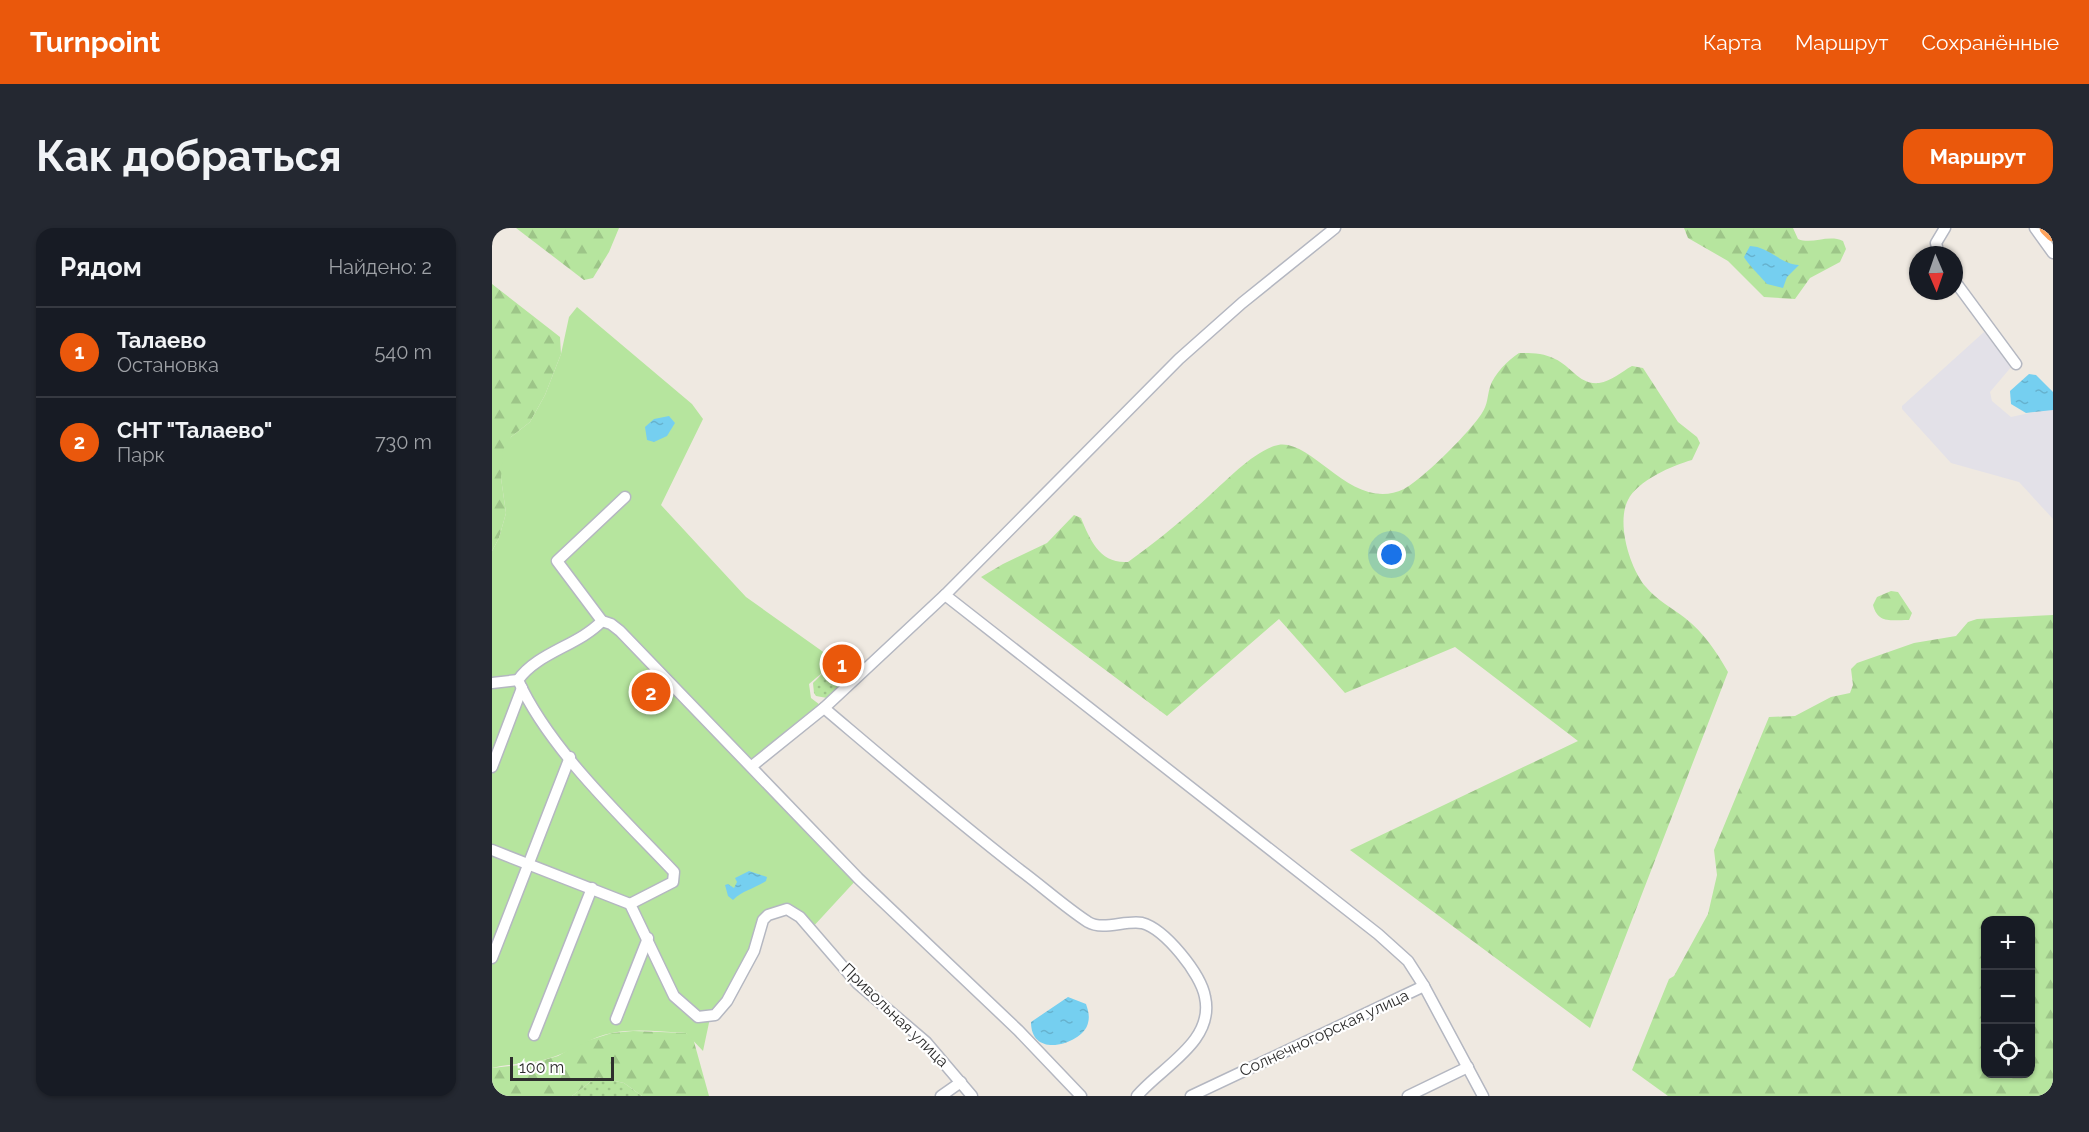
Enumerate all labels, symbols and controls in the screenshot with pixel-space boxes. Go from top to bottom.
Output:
text: Turnpoint [30,26,160,59]
text: Карта [1703,30,1762,55]
text: Маршрут [1795,30,1888,55]
text: Сохранённые [1921,30,2059,55]
button: Маршрут [1903,129,2053,184]
text: Как добраться [36,132,342,181]
north arrow [1909,246,1963,300]
text: Рядом [60,252,142,282]
text: Найдено: 2 [328,255,432,279]
text: Талаево [117,327,206,353]
text: 1 [75,340,84,364]
text: 540 m [374,340,432,364]
text: Остановка [117,353,219,377]
text: СНТ "Талаево" [117,417,272,443]
text: 2 [74,430,85,454]
text: 730 m [375,430,432,454]
text: Парк [117,443,165,467]
your location [1377,540,1406,569]
pin: 1 [822,642,862,686]
pin: 2 [632,670,670,714]
map controls [1981,916,2035,1078]
button: + [1981,916,2035,970]
street label: Привольная улица [838,959,952,1071]
button: − [1981,970,2035,1024]
street label: Солнечногорская улица [1236,985,1412,1081]
button: locate [1981,1024,2035,1078]
scale bar [510,1054,614,1082]
text: 100 m [519,1058,564,1077]

